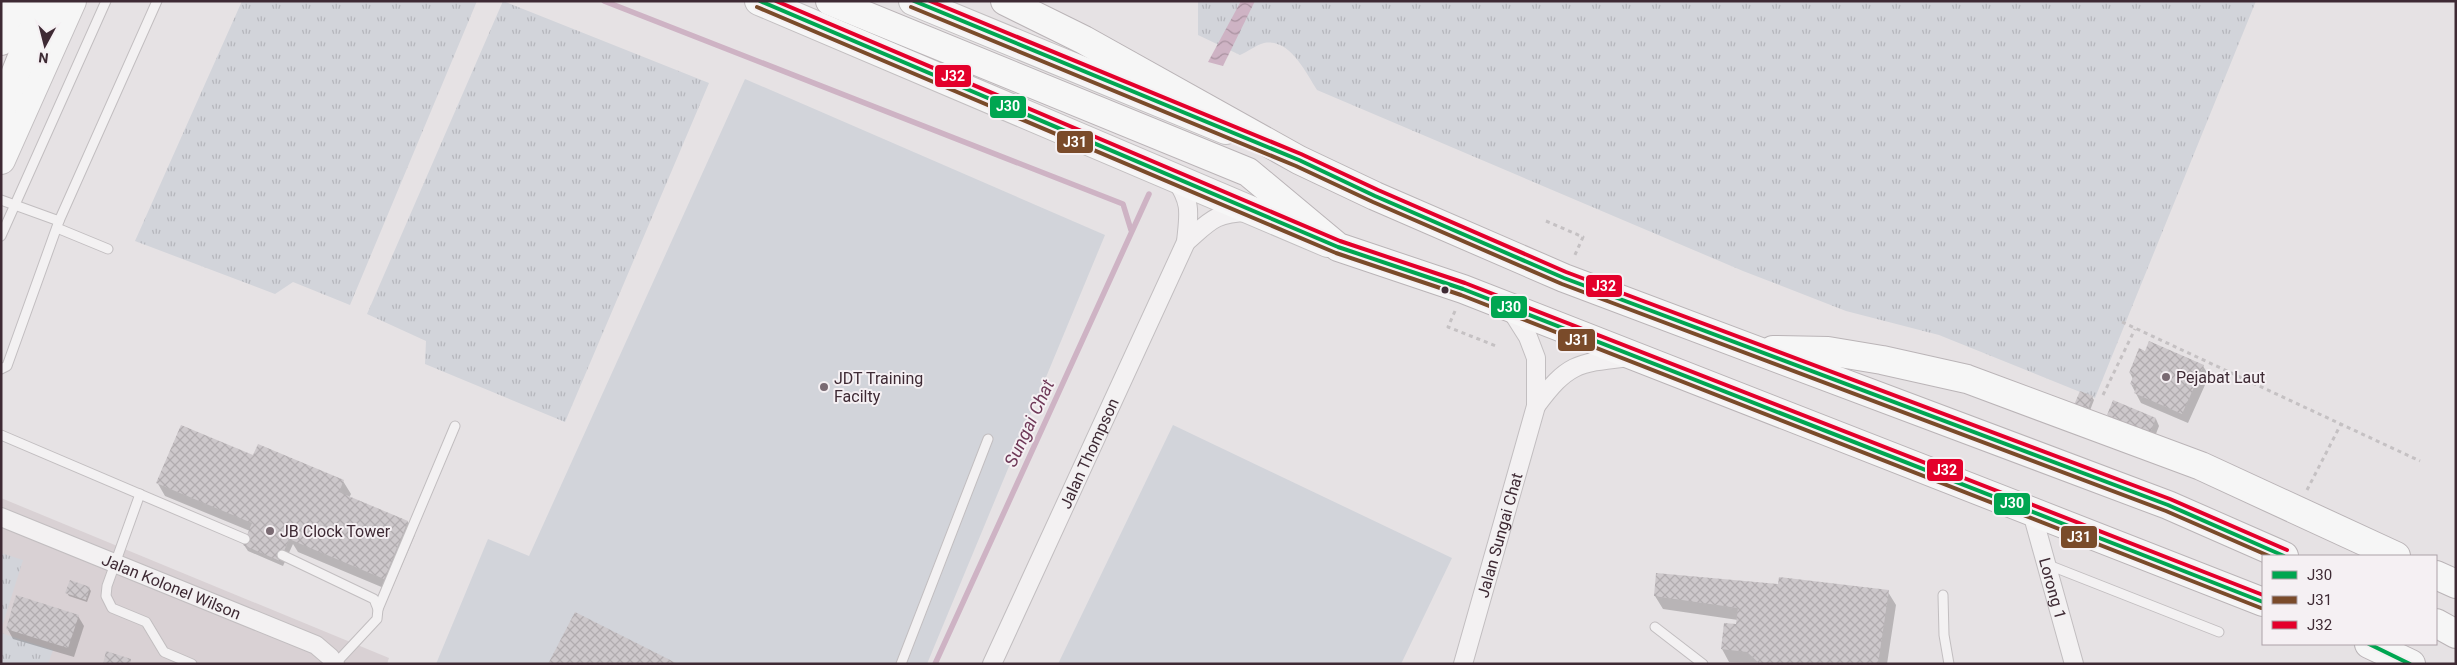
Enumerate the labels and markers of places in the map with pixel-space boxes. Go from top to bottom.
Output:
unlabelled marker [1440,285,1450,295]
place label: Pejabat Laut [2176,368,2265,387]
place label: JDT Training Facilty [834,369,923,406]
marker: Pejabat Laut [2160,371,2172,383]
marker: JDT Training Facilty [818,381,830,393]
place label: JB Clock Tower [280,522,391,541]
marker: JB Clock Tower [264,525,276,537]

